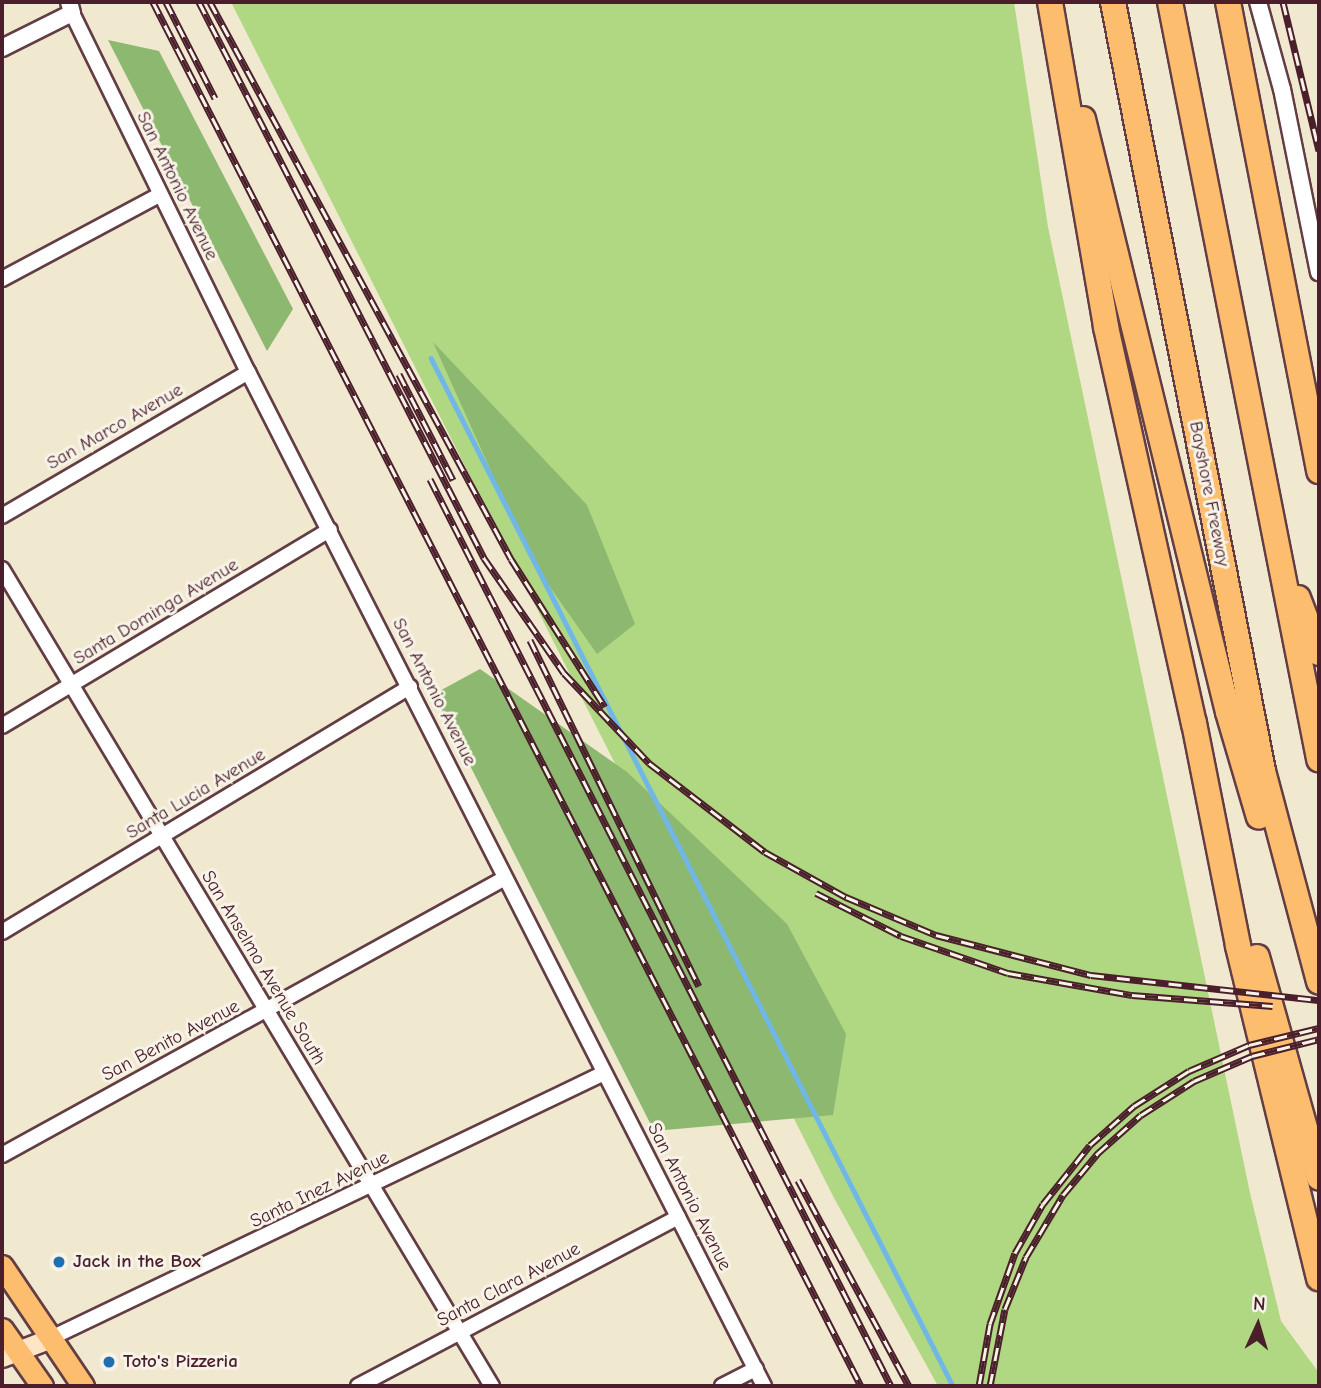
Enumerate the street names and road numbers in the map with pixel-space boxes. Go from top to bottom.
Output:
street label: San Antonio Avenue [131,108,223,264]
street label: San Marco Avenue [43,379,187,475]
street label: Bayshore Freeway [1184,419,1234,569]
street label: Santa Dominga Avenue [69,554,243,670]
street label: San Antonio Avenue [387,614,481,770]
street label: Santa Lucia Avenue [122,743,270,845]
street label: San Anselmo Avenue South [196,867,330,1069]
street label: San Benito Avenue [98,995,244,1087]
street label: San Antonio Avenue [642,1119,736,1275]
street label: Santa Inez Avenue [247,1146,393,1234]
street label: Santa Clara Avenue [434,1238,584,1332]

